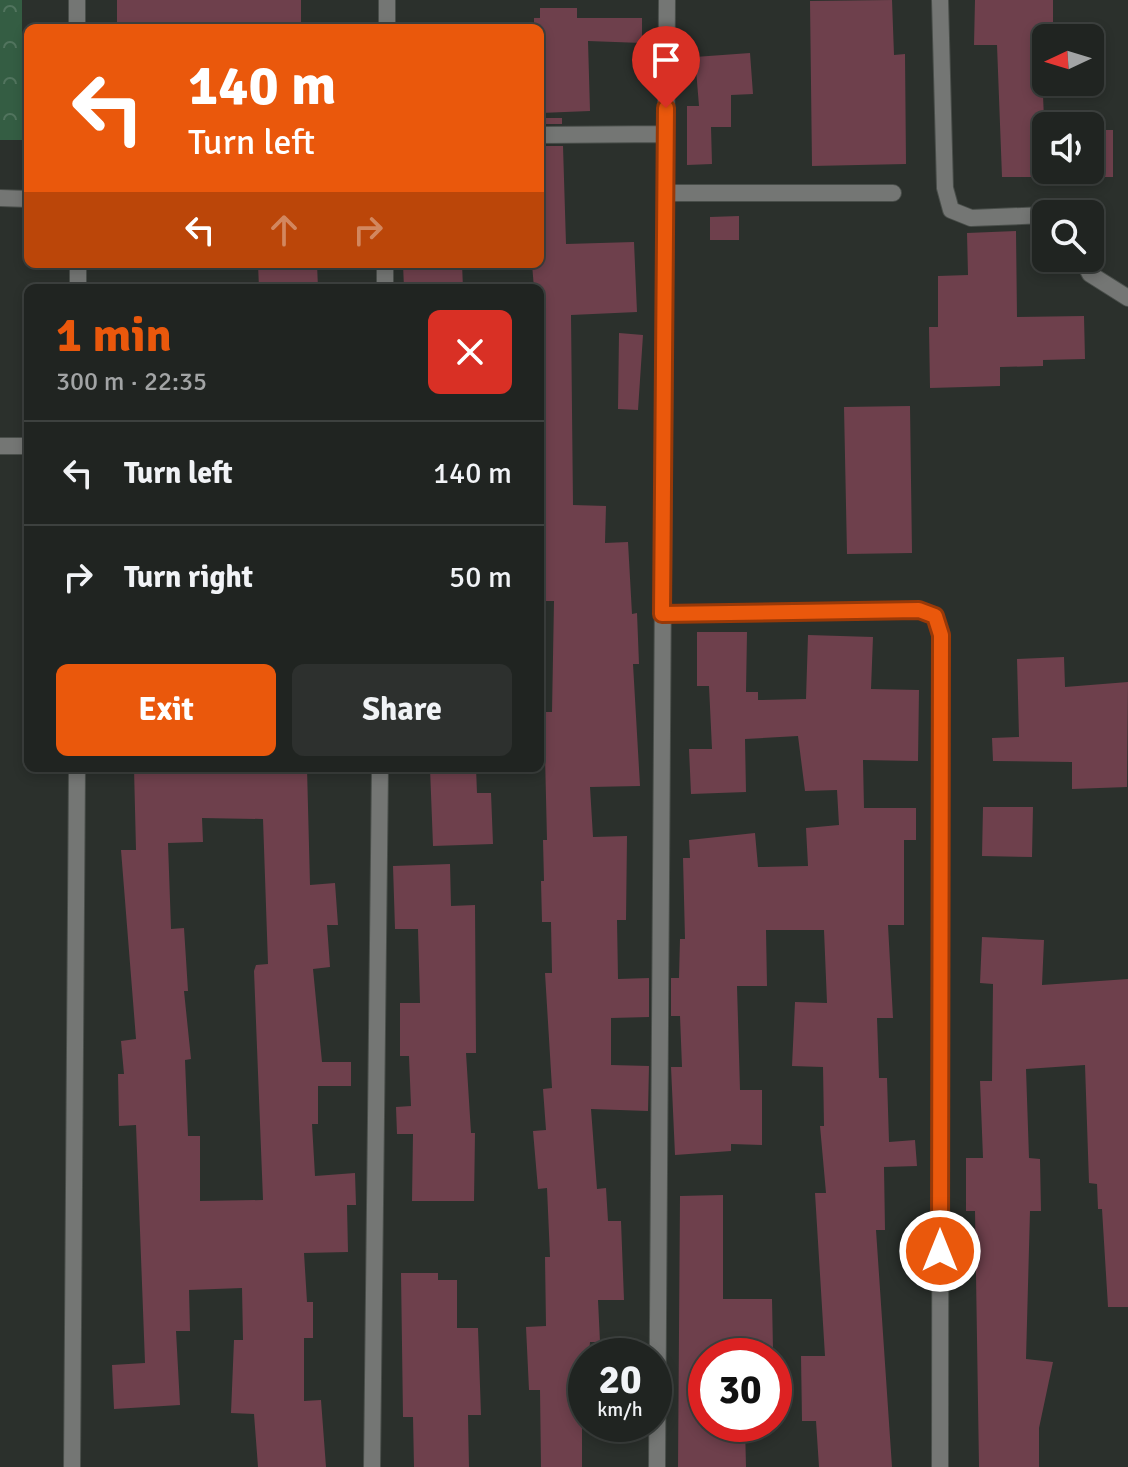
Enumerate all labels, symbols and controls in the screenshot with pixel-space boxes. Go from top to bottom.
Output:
north arrow [1032,24,1104,96]
map controls [1032,24,1104,272]
pin [632,26,700,108]
icon: arrive [644,38,688,82]
text: 140 m [188,51,336,120]
icon: left [56,56,160,160]
button: sound [1032,112,1104,184]
text: Turn left [188,120,315,165]
button: search [1032,200,1104,272]
icon: left [178,208,222,252]
icon: ahead [262,208,306,252]
icon: right [346,208,390,252]
text: 1 min [56,306,172,365]
button: close [428,310,512,394]
text: 300 m · 22:35 [56,366,207,398]
icon: left [56,451,100,495]
text: Turn left [124,455,233,492]
text: 140 m [433,455,512,492]
icon: right [56,555,100,599]
text: Turn right [124,559,253,596]
text: 50 m [449,559,512,596]
button: Exit [56,664,276,756]
button: Share [292,664,512,756]
position arrow [898,1209,982,1293]
speed limit sign: 30 [688,1338,792,1442]
text: 20 [598,1355,642,1405]
text: km/h [597,1397,643,1422]

